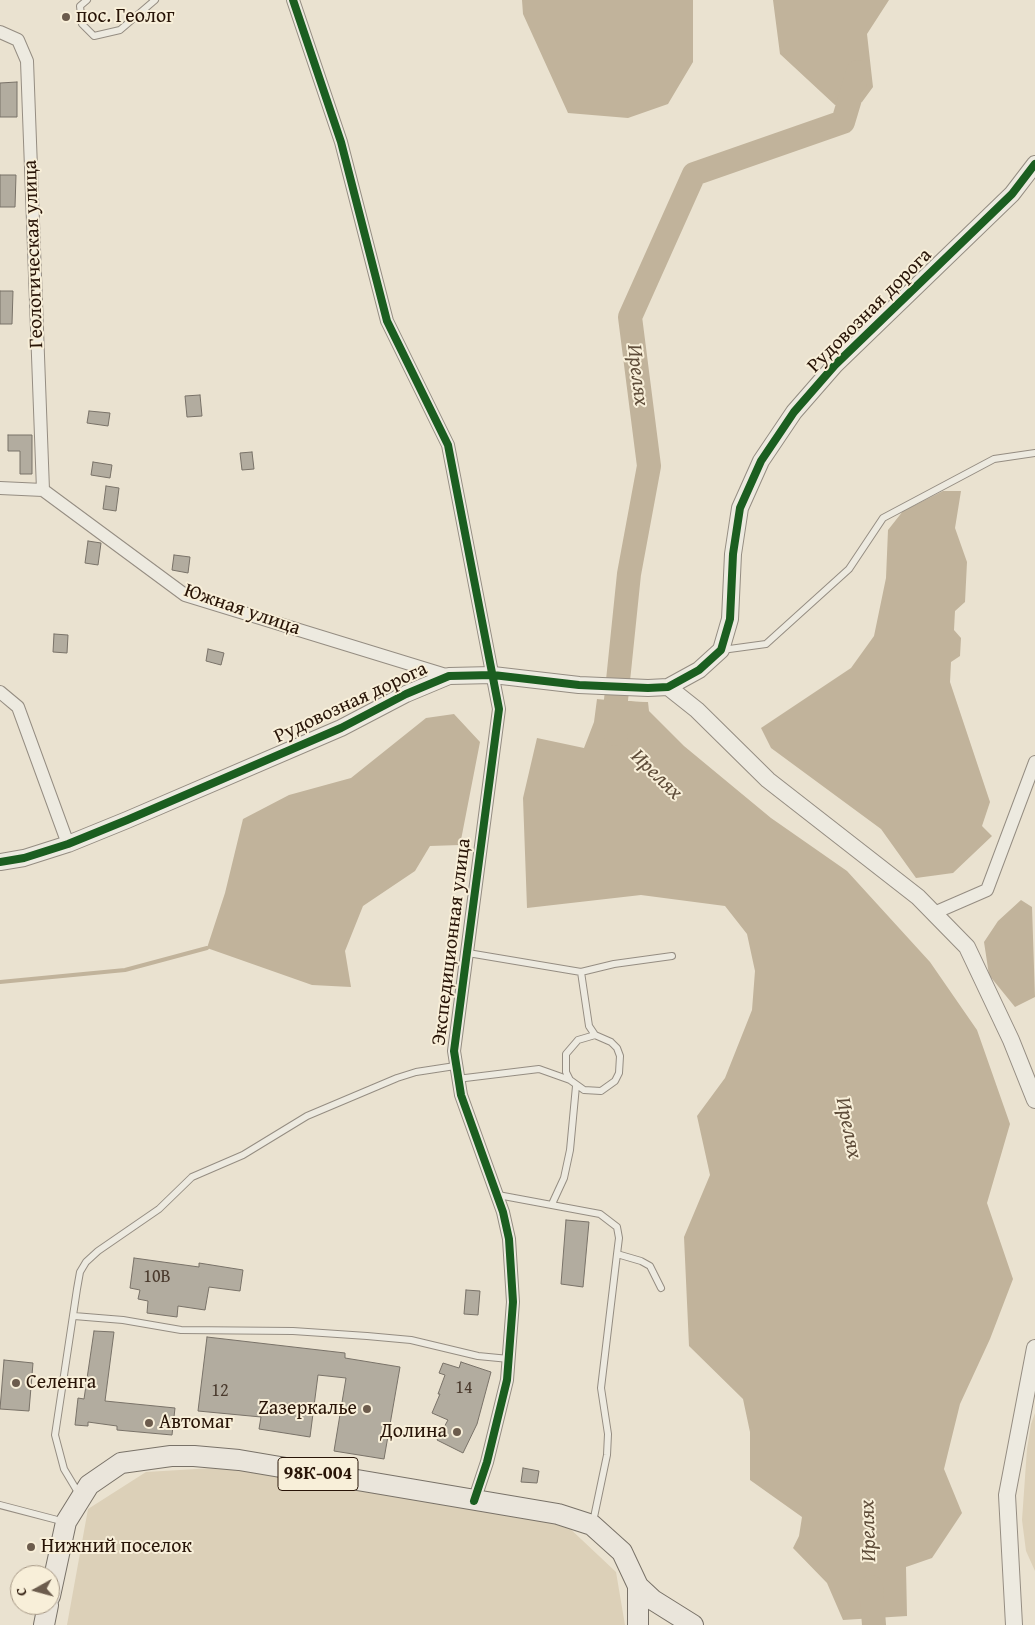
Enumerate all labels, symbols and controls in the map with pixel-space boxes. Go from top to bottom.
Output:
place label: пос. Геолог [76,5,175,29]
marker: пос. Геолог [60,11,72,23]
street label: Геологическая улица [19,159,49,349]
street label: Рудовозная дорога [803,244,937,378]
water label: Ирелях [621,343,653,407]
street label: Южная улица [181,579,303,641]
street label: Рудовозная дорога [271,657,431,749]
water label: Ирелях [625,744,687,806]
street label: Экспедиционная улица [427,837,477,1047]
water label: Ирелях [829,1095,867,1161]
house number: 10В [143,1266,171,1288]
place label: Селенга [26,1371,96,1395]
marker: Селенга [10,1377,22,1389]
house number: 14 [455,1377,473,1399]
house number: 12 [211,1380,229,1402]
place label: Zазеркалье [258,1397,357,1421]
marker: Zазеркалье [361,1403,373,1415]
place label: Автомаг [159,1411,233,1435]
marker: Автомаг [143,1417,155,1429]
place label: Долина [380,1420,447,1444]
marker: Долина [451,1426,463,1438]
road number: 98К-004 [278,1458,358,1490]
water label: Ирелях [855,1500,883,1562]
place label: Нижний поселок [41,1535,192,1559]
marker: Нижний поселок [25,1541,37,1553]
north arrow [10,1565,60,1615]
text: С [11,1587,32,1597]

